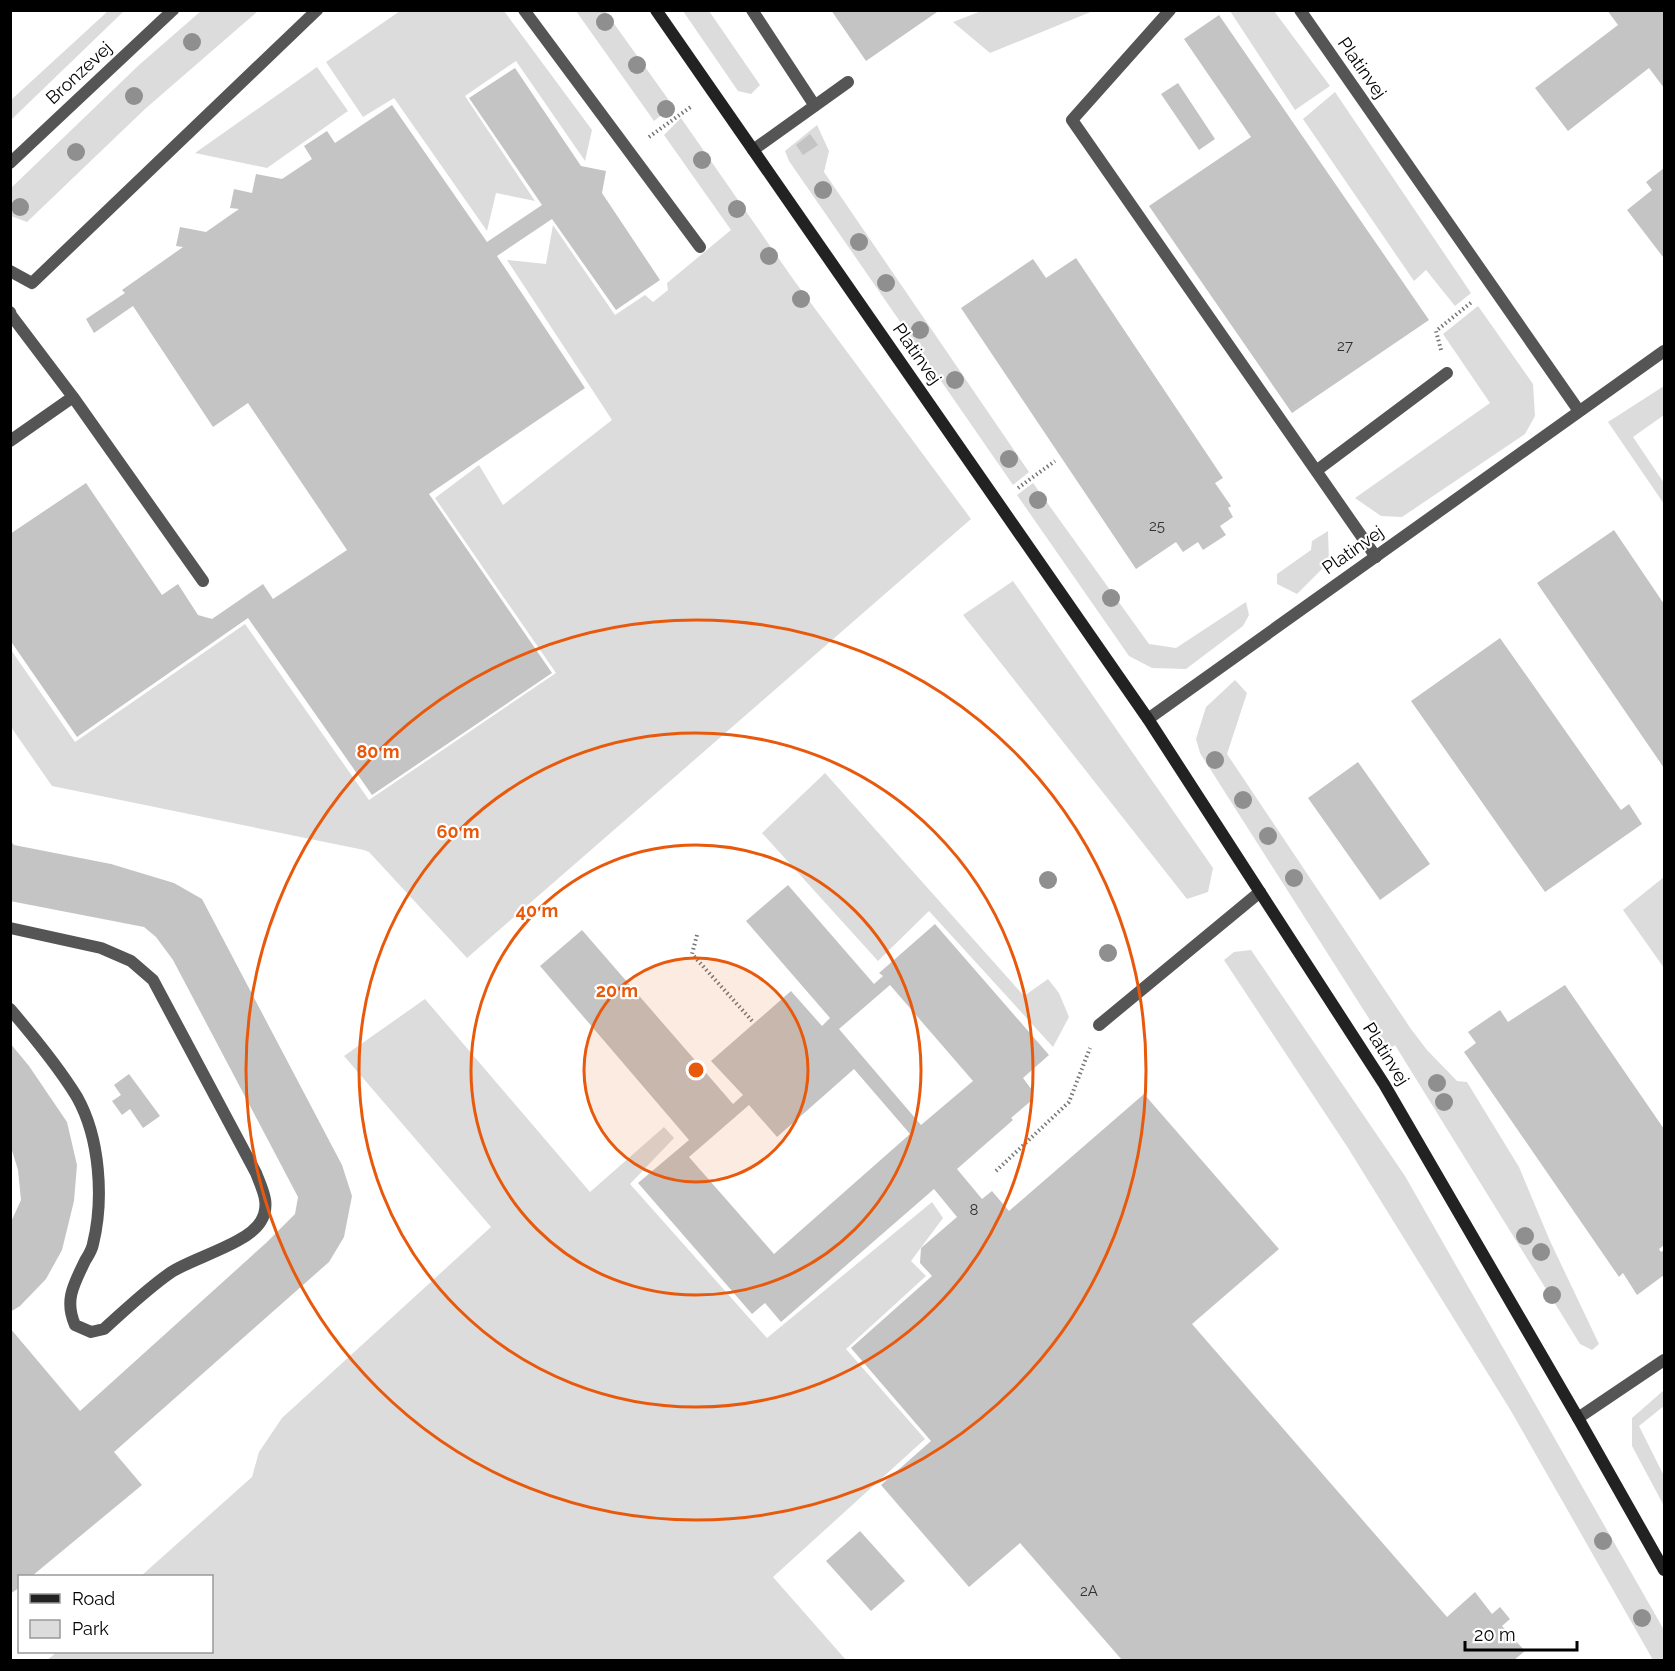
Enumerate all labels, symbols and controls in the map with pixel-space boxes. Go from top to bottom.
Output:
street label: Platinvej [1334,33,1391,102]
street label: Bronzevej [41,37,116,108]
street label: Platinvej [889,319,946,388]
house number: 27 [1337,337,1353,355]
house number: 25 [1149,517,1165,535]
street label: Platinvej [1318,521,1387,578]
text: 80 m [356,741,400,762]
text: 60 m [436,821,480,842]
text: 40 m [516,900,558,921]
text: 20 m [596,980,638,1001]
street label: Platinvej [1359,1019,1414,1089]
centre of rings [686,1060,706,1080]
house number: 8 [970,1201,979,1219]
legend [18,1575,213,1653]
house number: 2A [1080,1582,1098,1600]
text: Road [72,1588,115,1609]
scale bar [1465,1614,1578,1652]
text: Park [72,1618,109,1639]
text: 20 m [1474,1624,1516,1645]

